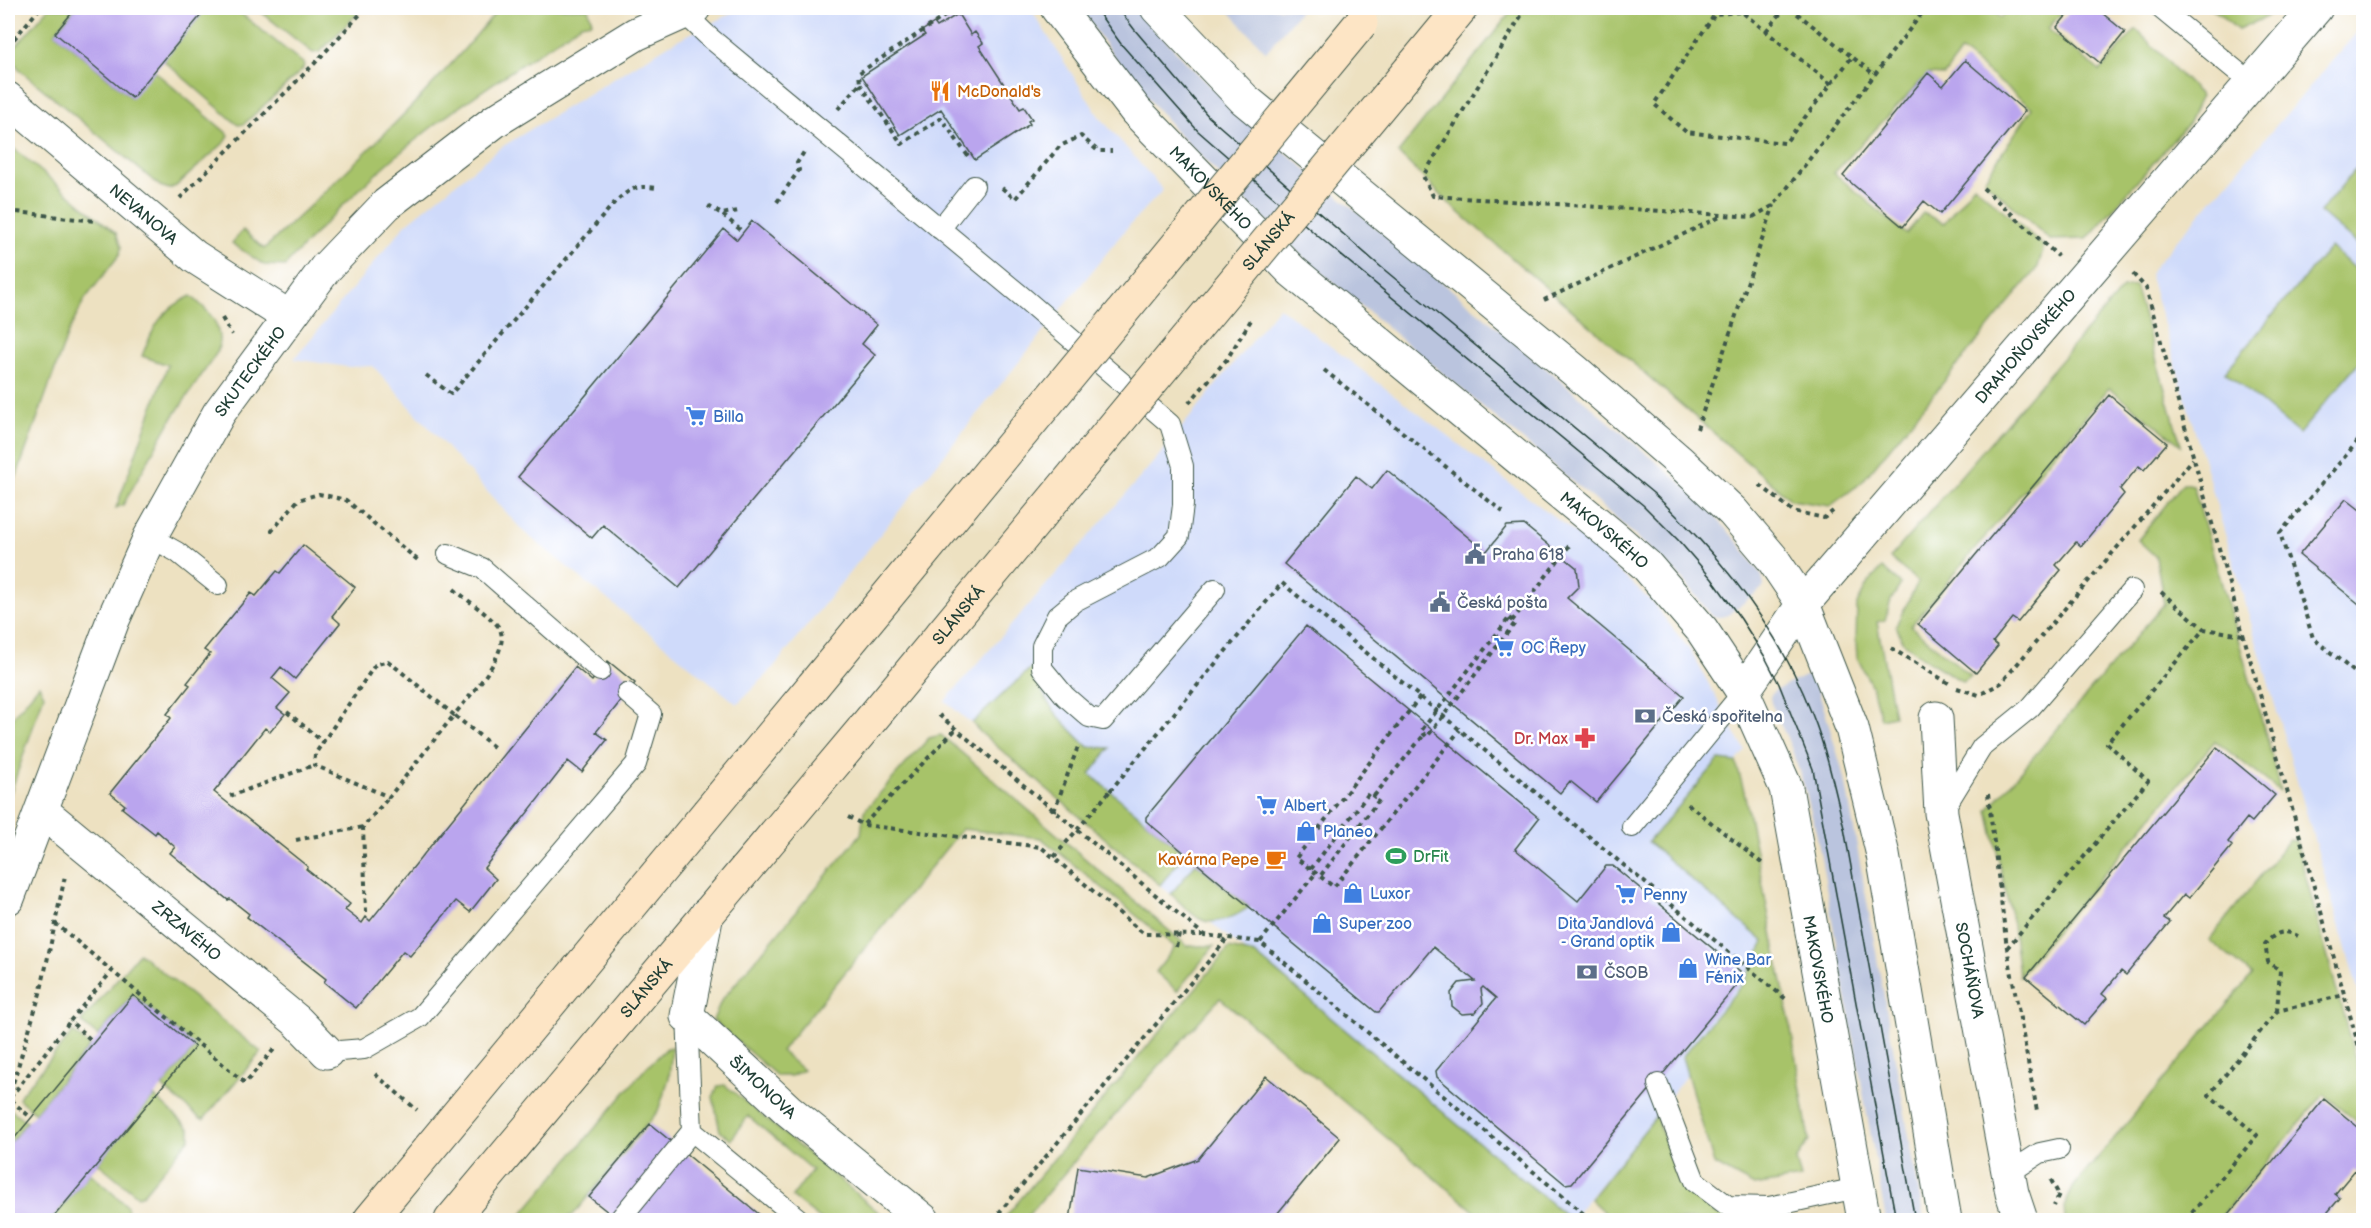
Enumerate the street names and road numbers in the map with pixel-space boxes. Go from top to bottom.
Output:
street label: MAKOVSKÉHO [1165,143,1255,235]
street label: NEVANOVA [105,181,181,249]
street label: SLÁNSKÁ [1239,207,1299,275]
street label: DRAHOŇOVSKÉHO [1972,286,2081,408]
street label: SKUTECKÉHO [212,323,291,421]
street label: MAKOVSKÉHO [1555,488,1652,574]
street label: SLÁNSKÁ [929,581,989,649]
street label: ZRZAVÉHO [147,897,224,966]
street label: MAKOVSKÉHO [1798,914,1836,1025]
street label: SOCHÁŇOVA [1951,921,1987,1020]
street label: SLÁNSKÁ [617,954,677,1022]
street label: ŠIMONOVA [725,1051,799,1124]

